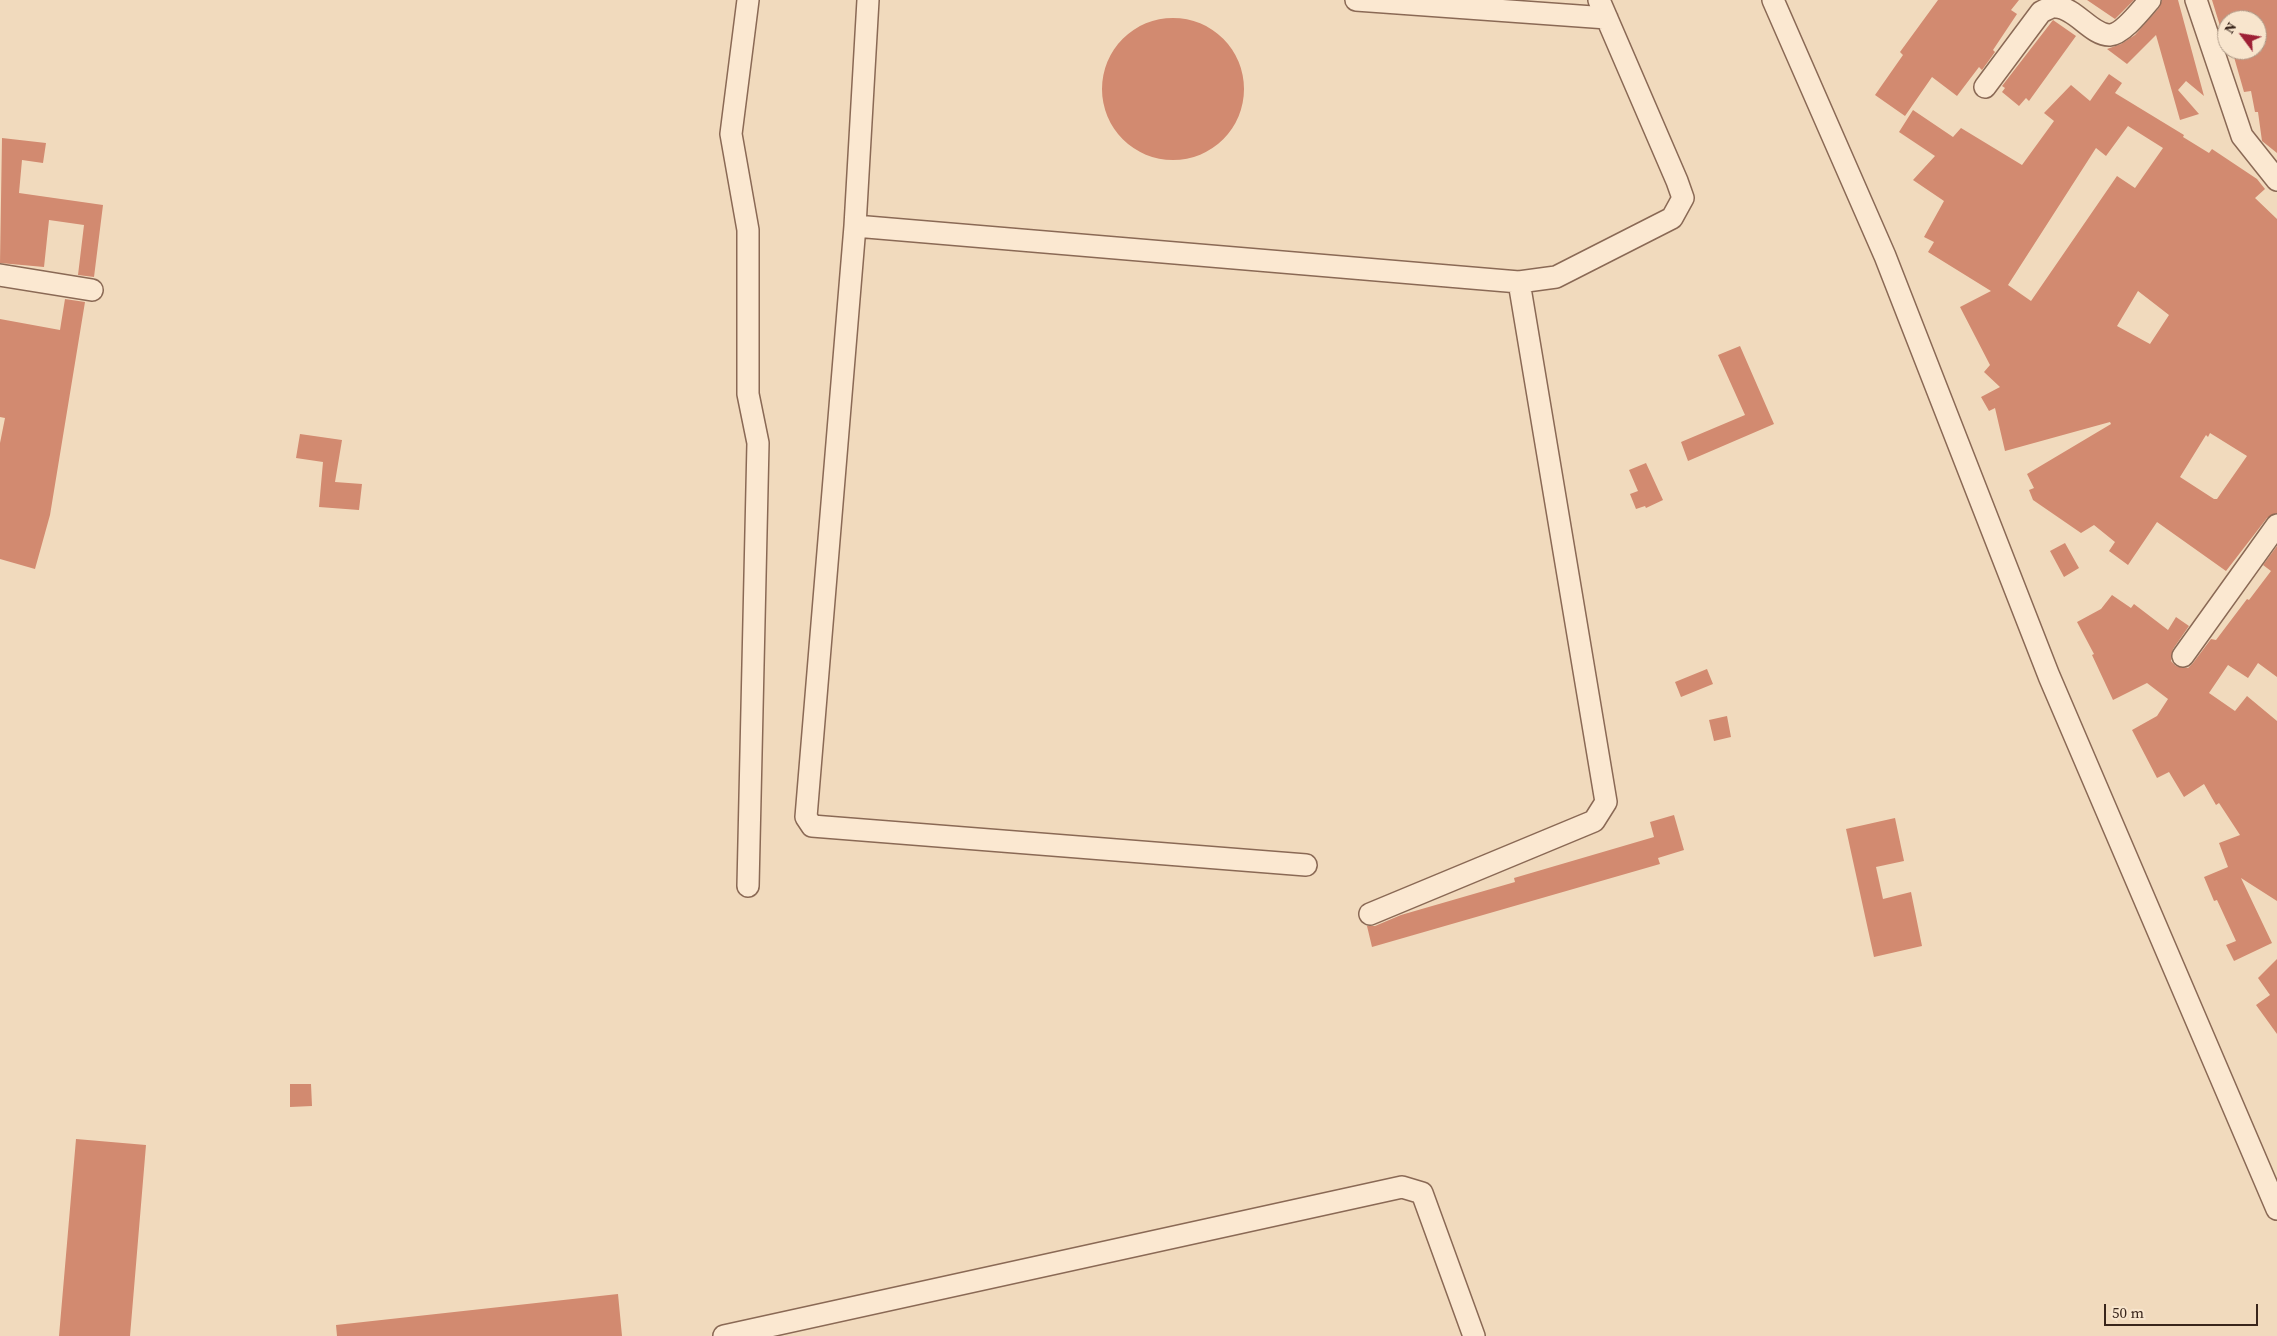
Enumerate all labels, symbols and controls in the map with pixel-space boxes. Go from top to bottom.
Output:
north arrow [2217,10,2267,60]
text: N [2219,18,2241,37]
scale bar [2107,1294,2261,1326]
text: 50 m [2112,1302,2144,1323]

